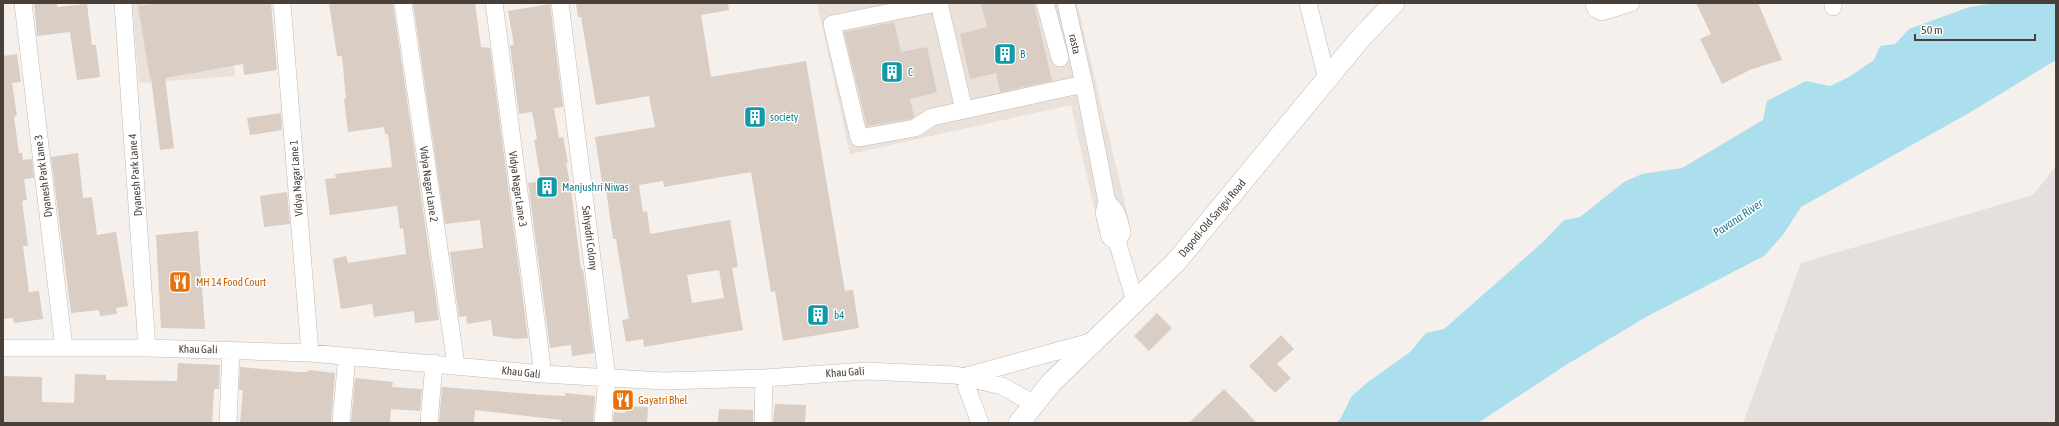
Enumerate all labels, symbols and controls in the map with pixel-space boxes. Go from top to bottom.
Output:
scale bar [1915,16,2035,42]
text: 50 m [1921,23,1943,37]
street label: rasta [1067,33,1083,55]
building icon: B [992,41,1018,67]
place label: B [1020,48,1026,60]
building icon: C [879,59,905,85]
place label: C [908,66,913,78]
building icon: society [742,104,768,130]
place label: society [770,111,799,123]
street label: Dyanesh Park Lane 4 [126,133,144,217]
street label: Dyanesh Park Lane 3 [32,134,54,218]
street label: Vidya Nagar Lane 1 [287,139,305,217]
street label: Vidya Nagar Lane 2 [418,145,440,223]
street label: Vidya Nagar Lane 3 [507,150,529,228]
building icon: Manjushri Niwas [534,174,560,200]
street label: Dapodi-Old Sangvi Road [1176,177,1248,259]
place label: Manjushri Niwas [562,181,629,193]
water label: Pavana River [1710,196,1766,240]
street label: Sahyadri Colony [580,205,600,271]
restaurant icon: MH 14 Food Court [167,269,193,295]
place label: MH 14 Food Court [196,276,266,288]
building icon: b4 [805,302,831,328]
place label: b4 [834,309,844,321]
street label: Khau Gali [178,343,218,355]
street label: Khau Gali [501,364,541,380]
street label: Khau Gali [825,365,865,379]
restaurant icon: Gayatri Bhel [610,387,636,413]
place label: Gayatri Bhel [638,394,687,406]

